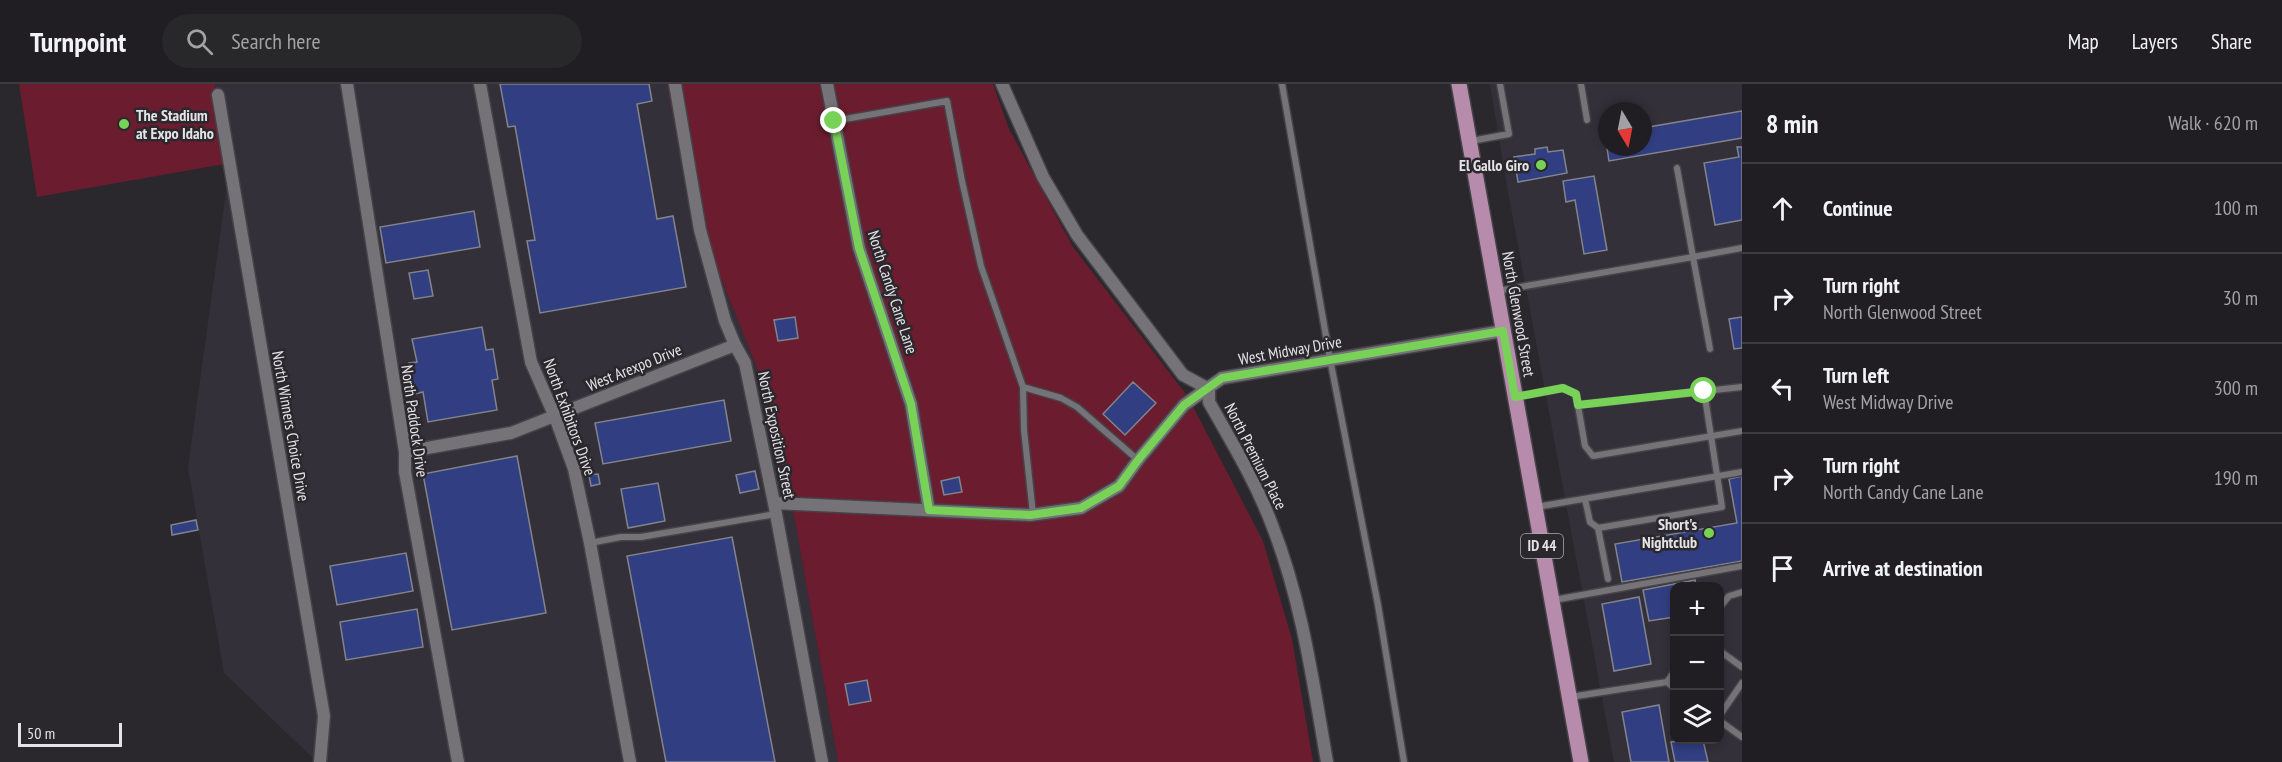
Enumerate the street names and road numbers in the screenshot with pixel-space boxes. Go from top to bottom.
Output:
street label: North Candy Cane Lane [864,228,922,356]
street label: North Glenwood Street [1498,250,1540,379]
street label: West Midway Drive [1237,331,1343,369]
street label: West Arexpo Drive [584,339,684,395]
street label: North Winners Choice Drive [268,349,314,503]
street label: North Exhibitors Drive [540,356,600,478]
street label: North Paddock Drive [397,364,433,478]
street label: North Exposition Street [754,370,800,501]
street label: North Premium Place [1221,399,1291,513]
road number: ID 44 [1521,534,1563,558]

